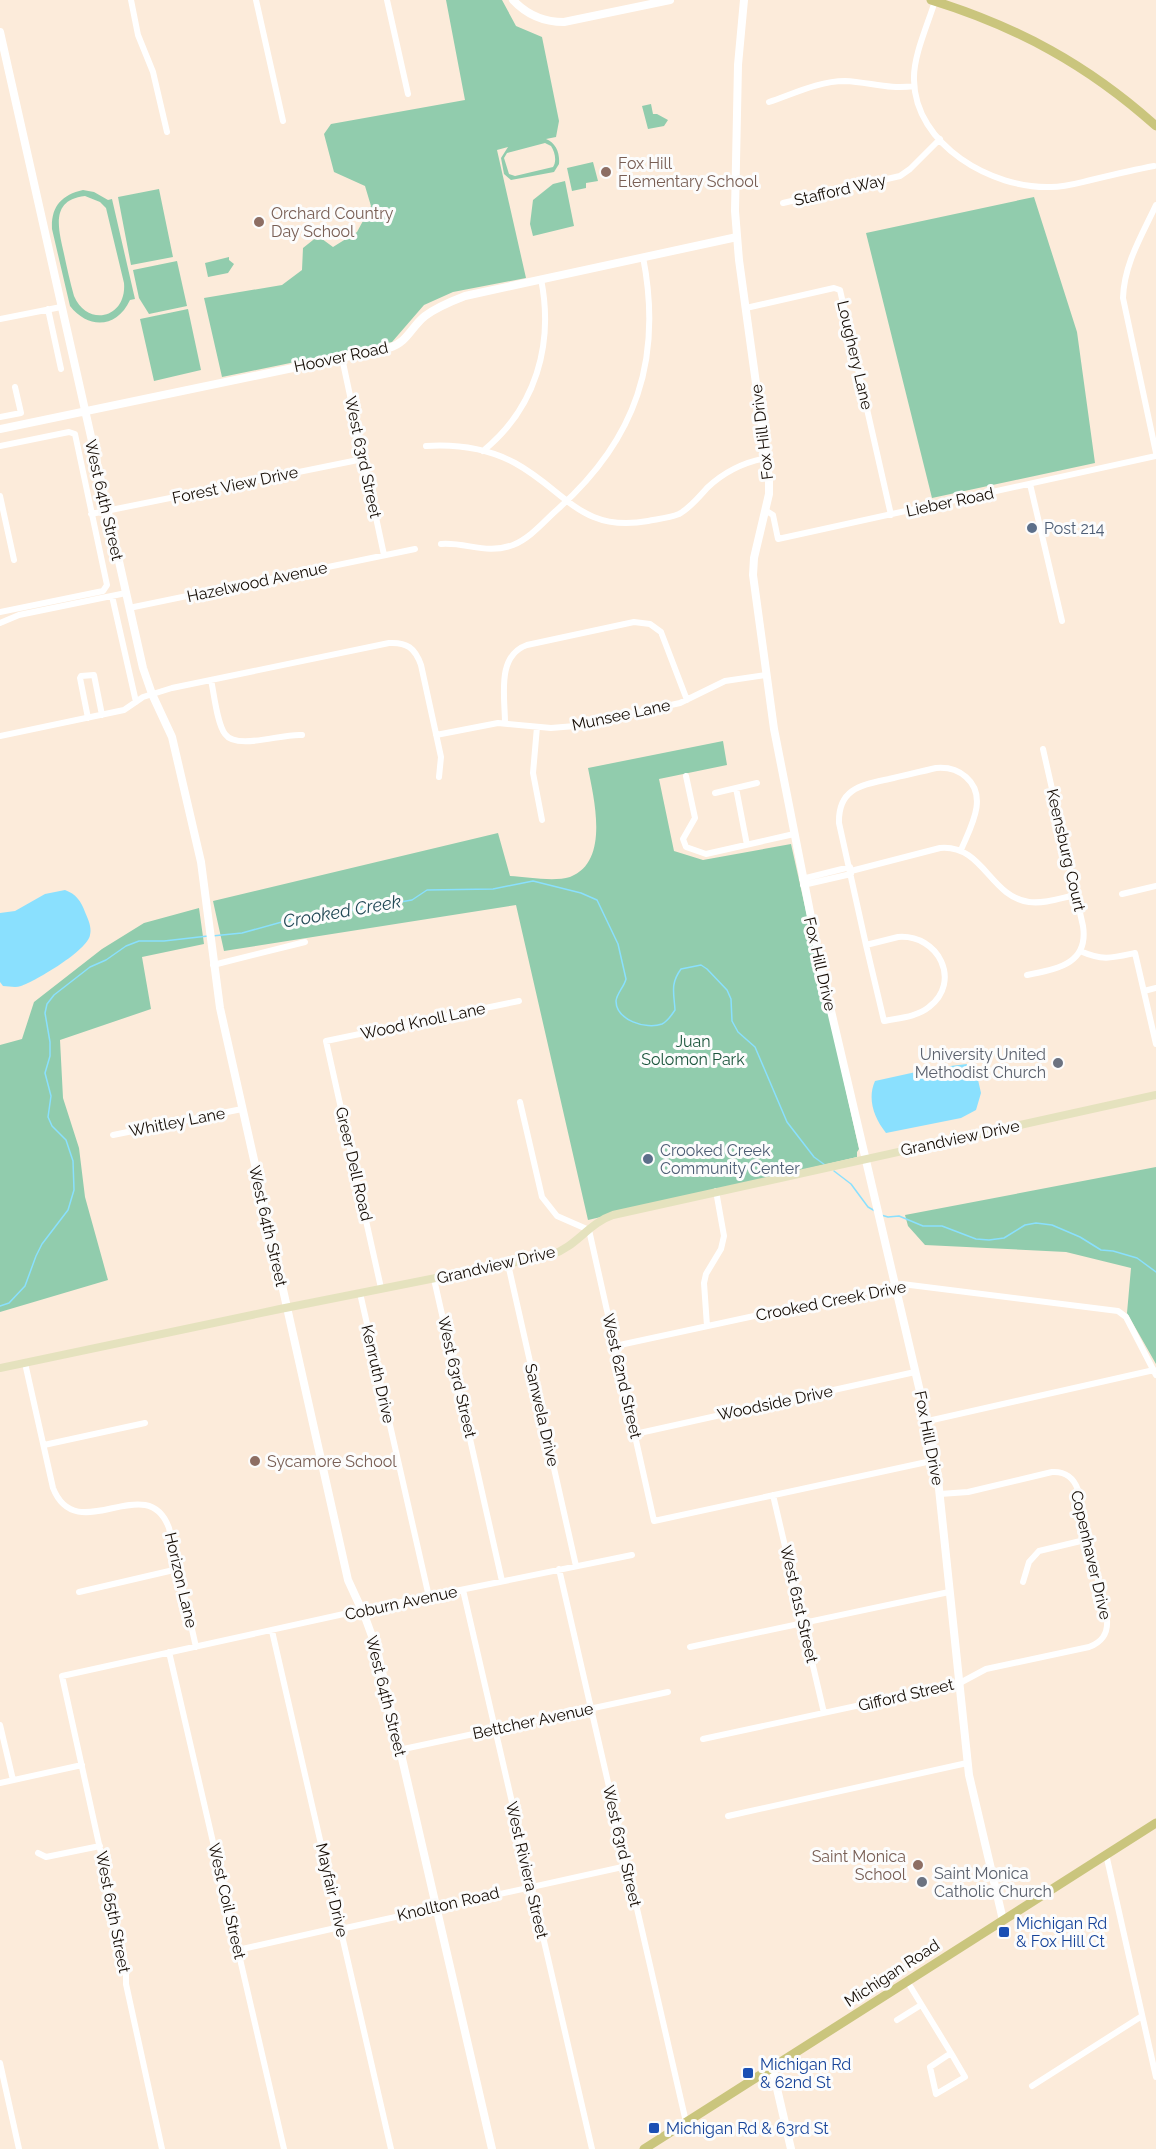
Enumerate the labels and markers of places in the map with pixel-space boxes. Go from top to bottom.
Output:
place label: Fox Hill Elementary School [618,154,759,191]
marker: Fox Hill Elementary School [599,165,613,179]
place label: Orchard Country Day School [271,204,394,241]
marker: Orchard Country Day School [252,215,266,229]
place label: Post 214 [1044,519,1105,538]
marker: Post 214 [1025,521,1039,535]
place label: University United Methodist Church [915,1045,1046,1082]
marker: University United Methodist Church [1051,1056,1065,1070]
place label: Crooked Creek Community Center [660,1141,800,1178]
marker: Crooked Creek Community Center [641,1152,655,1166]
place label: Sycamore School [267,1452,397,1471]
marker: Sycamore School [248,1454,262,1468]
place label: Saint Monica School [812,1847,907,1884]
marker: Saint Monica School [911,1858,925,1872]
place label: Saint Monica Catholic Church [934,1864,1052,1901]
marker: Saint Monica Catholic Church [915,1875,929,1889]
place label: Michigan Rd & Fox Hill Ct [1016,1914,1107,1951]
marker: Michigan Rd & Fox Hill Ct [997,1925,1011,1939]
place label: Michigan Rd & 62nd St [760,2055,851,2092]
marker: Michigan Rd & 62nd St [741,2066,755,2080]
place label: Michigan Rd & 63rd St [666,2119,829,2138]
marker: Michigan Rd & 63rd St [647,2121,661,2135]

